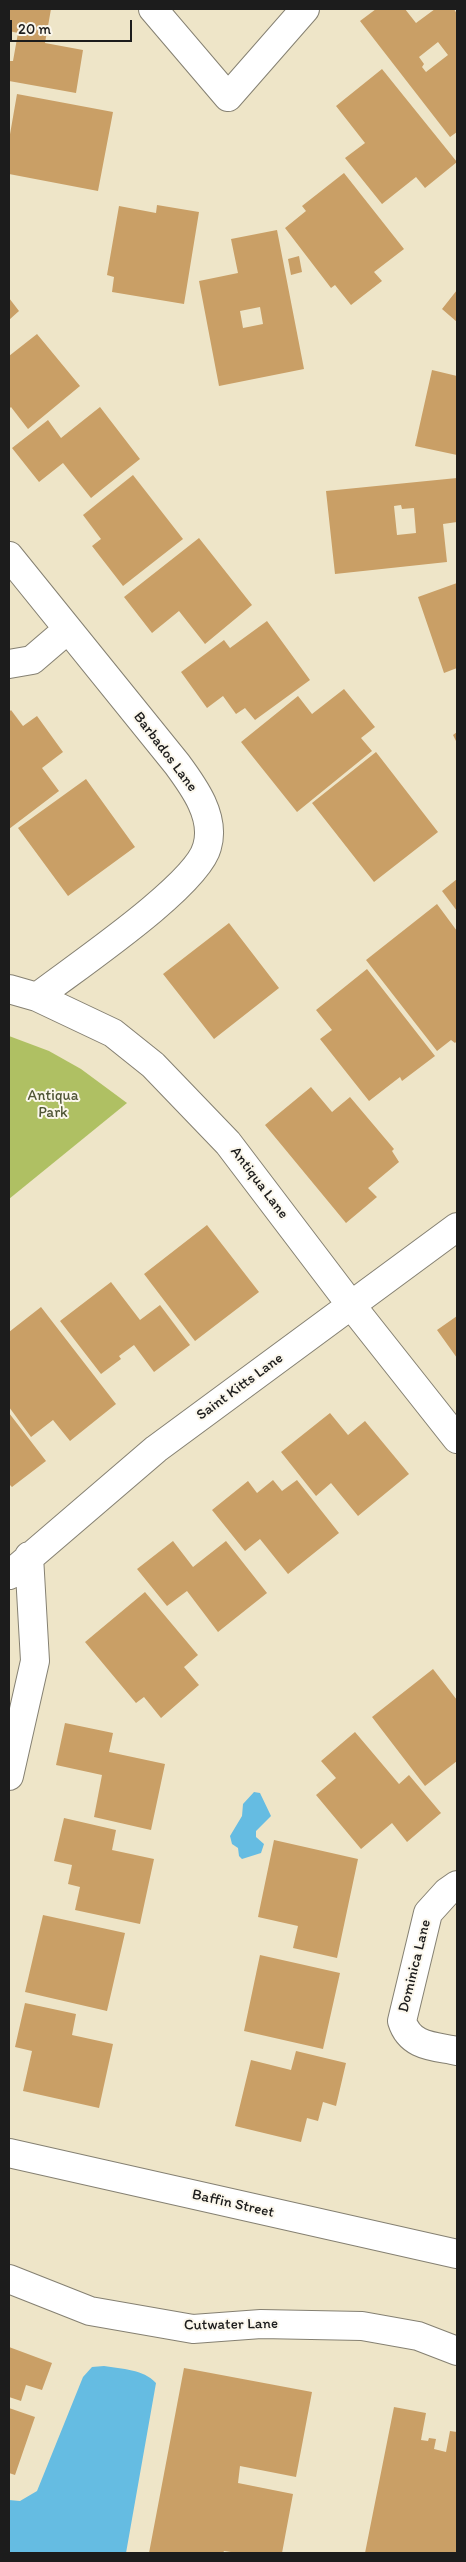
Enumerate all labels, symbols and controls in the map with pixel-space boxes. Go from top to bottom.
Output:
scale bar [12,10,135,42]
text: 20 m [18,20,51,38]
street label: Barbados Lane [129,708,201,796]
park label: Antiqua Park [27,1087,79,1122]
street label: Antiqua Lane [226,1143,292,1223]
street label: Saint Kitts Lane [193,1350,287,1424]
street label: Dominica Lane [395,1918,435,2014]
street label: Baffin Street [190,2186,276,2222]
street label: Cutwater Lane [184,2315,278,2335]

